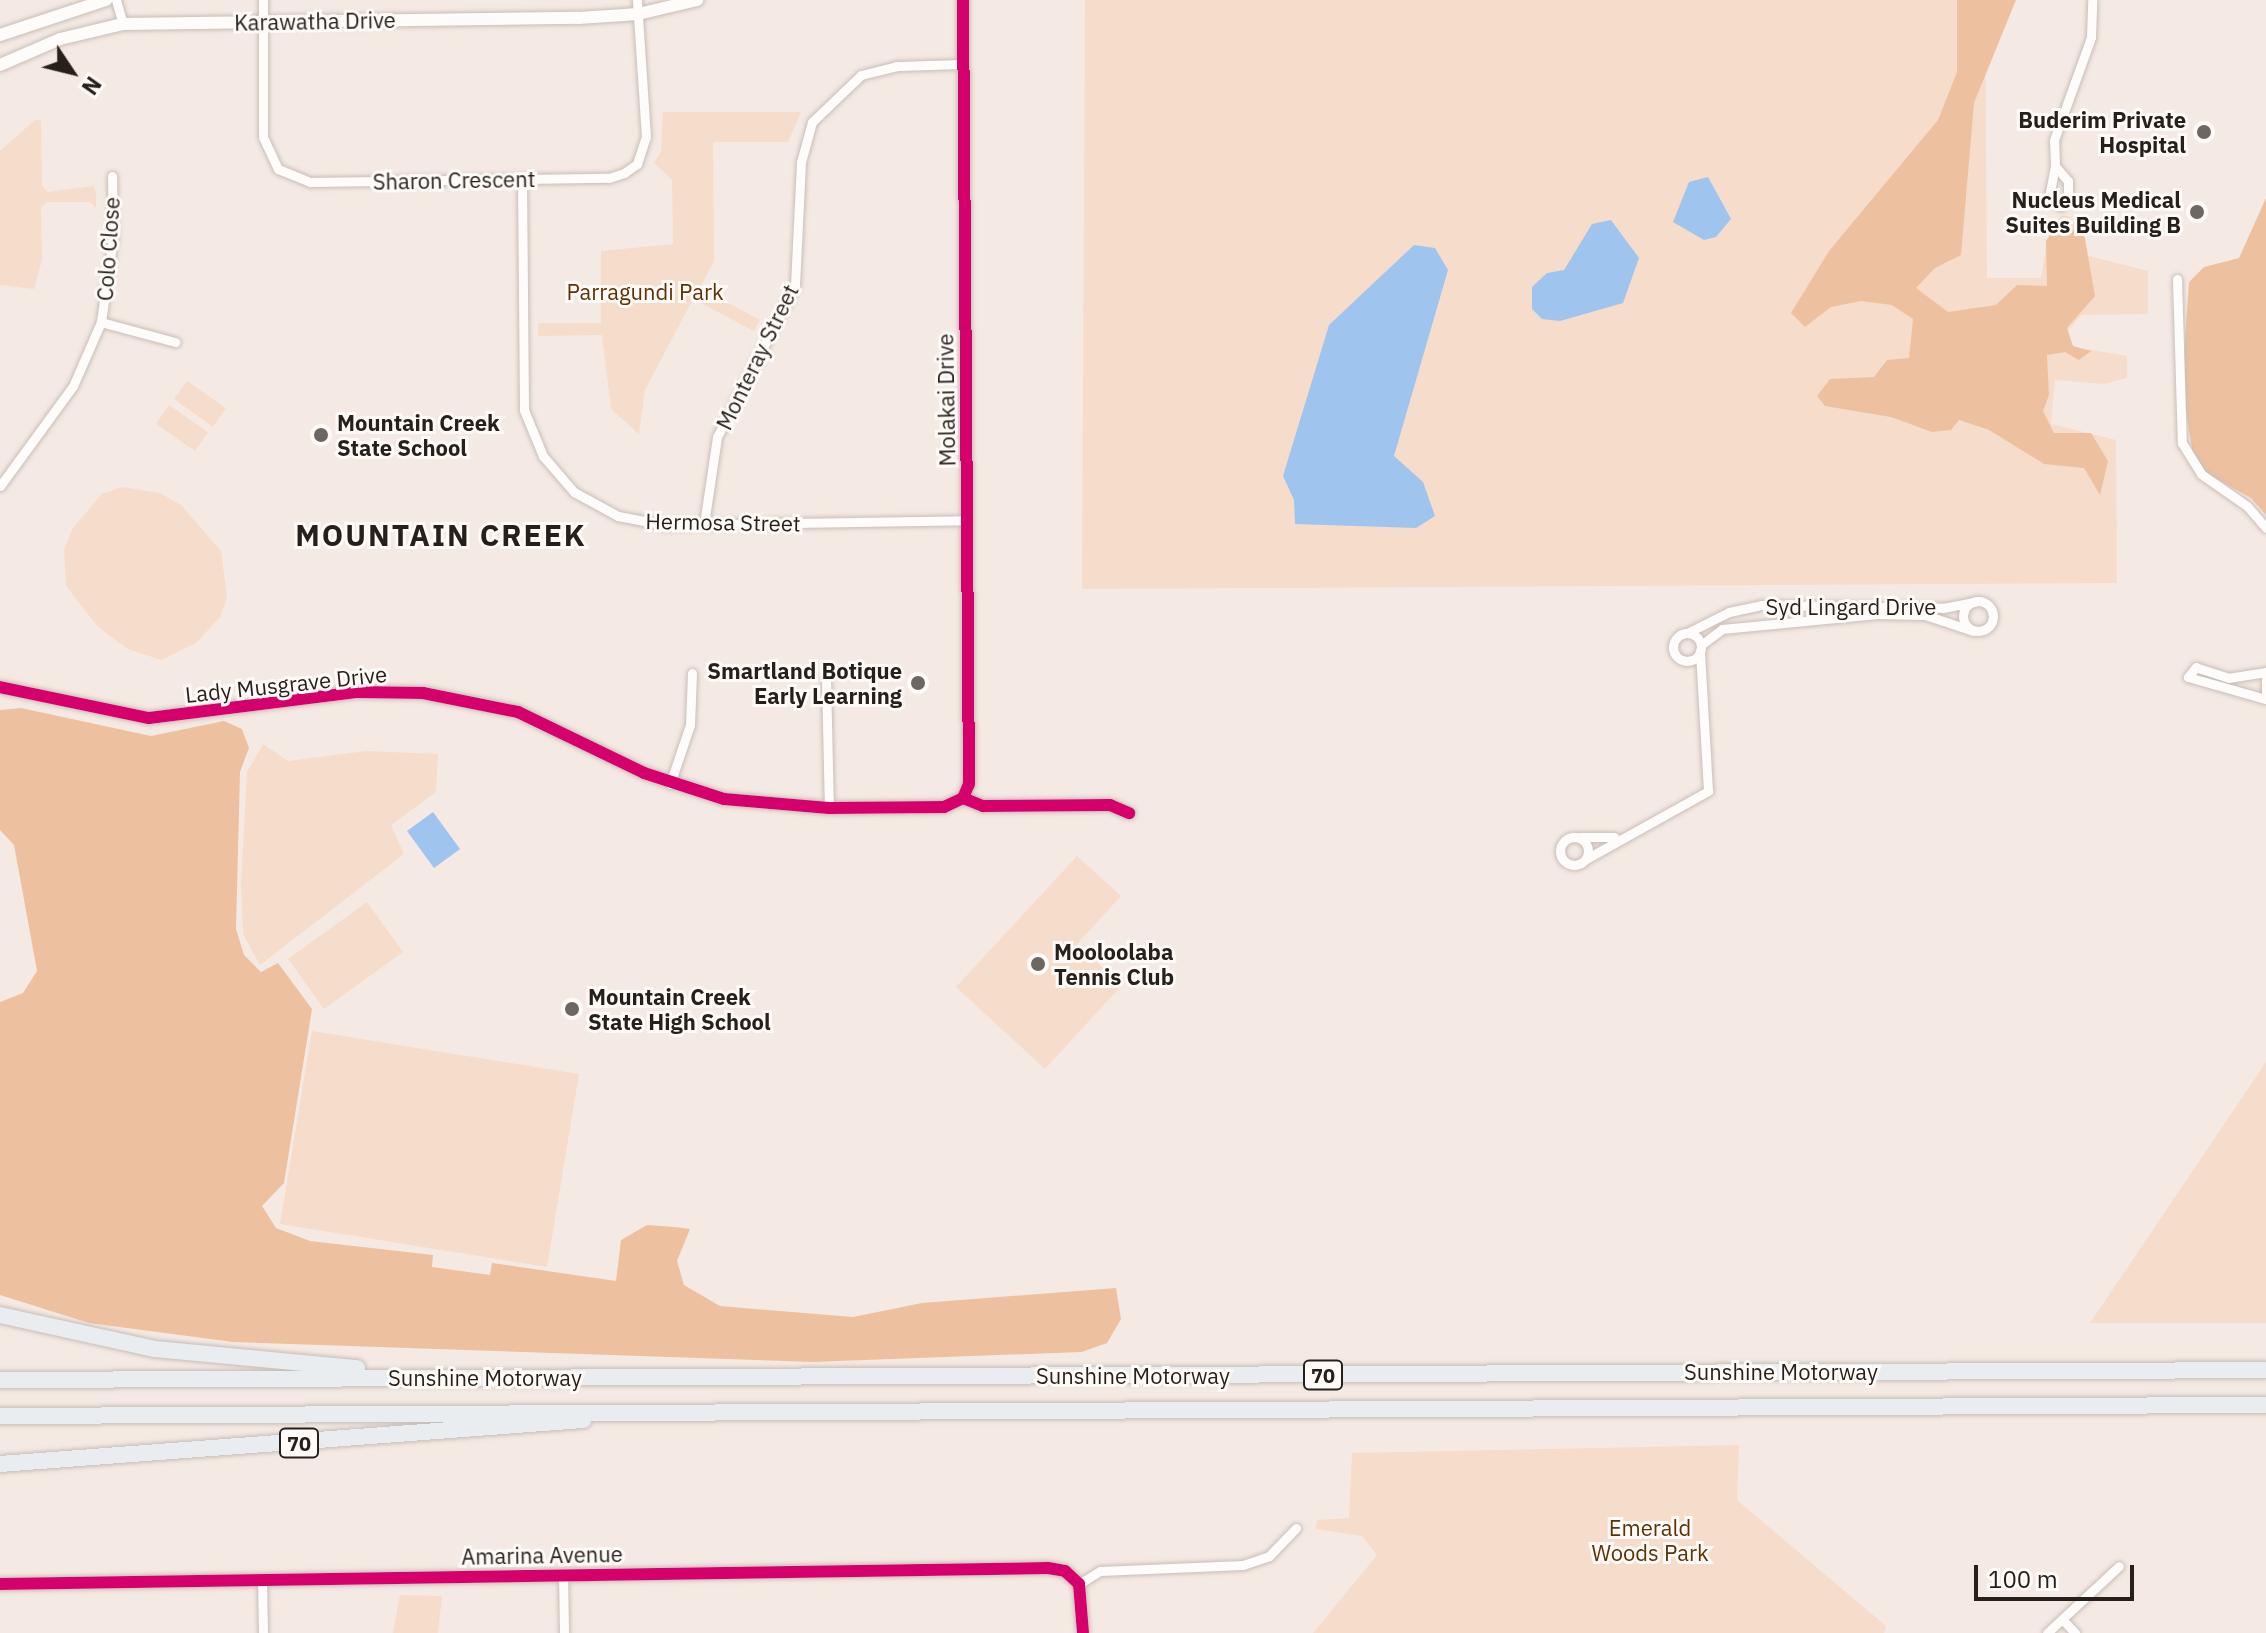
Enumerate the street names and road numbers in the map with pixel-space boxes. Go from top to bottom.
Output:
street label: Karawatha Drive [234,6,396,36]
street label: Sharon Crescent [372,165,536,195]
street label: Colo Close [91,196,125,302]
street label: Monteray Street [710,280,804,434]
street label: Molakai Drive [932,333,960,467]
street label: Hermosa Street [645,507,801,537]
street label: Syd Lingard Drive [1766,594,1936,620]
street label: Lady Musgrave Drive [184,660,388,708]
road number: 70 [1303,1359,1343,1391]
street label: Sunshine Motorway [1684,1359,1878,1385]
street label: Sunshine Motorway [1036,1363,1230,1389]
street label: Sunshine Motorway [388,1365,582,1391]
road number: 70 [279,1427,319,1459]
street label: Amarina Avenue [461,1540,623,1570]

